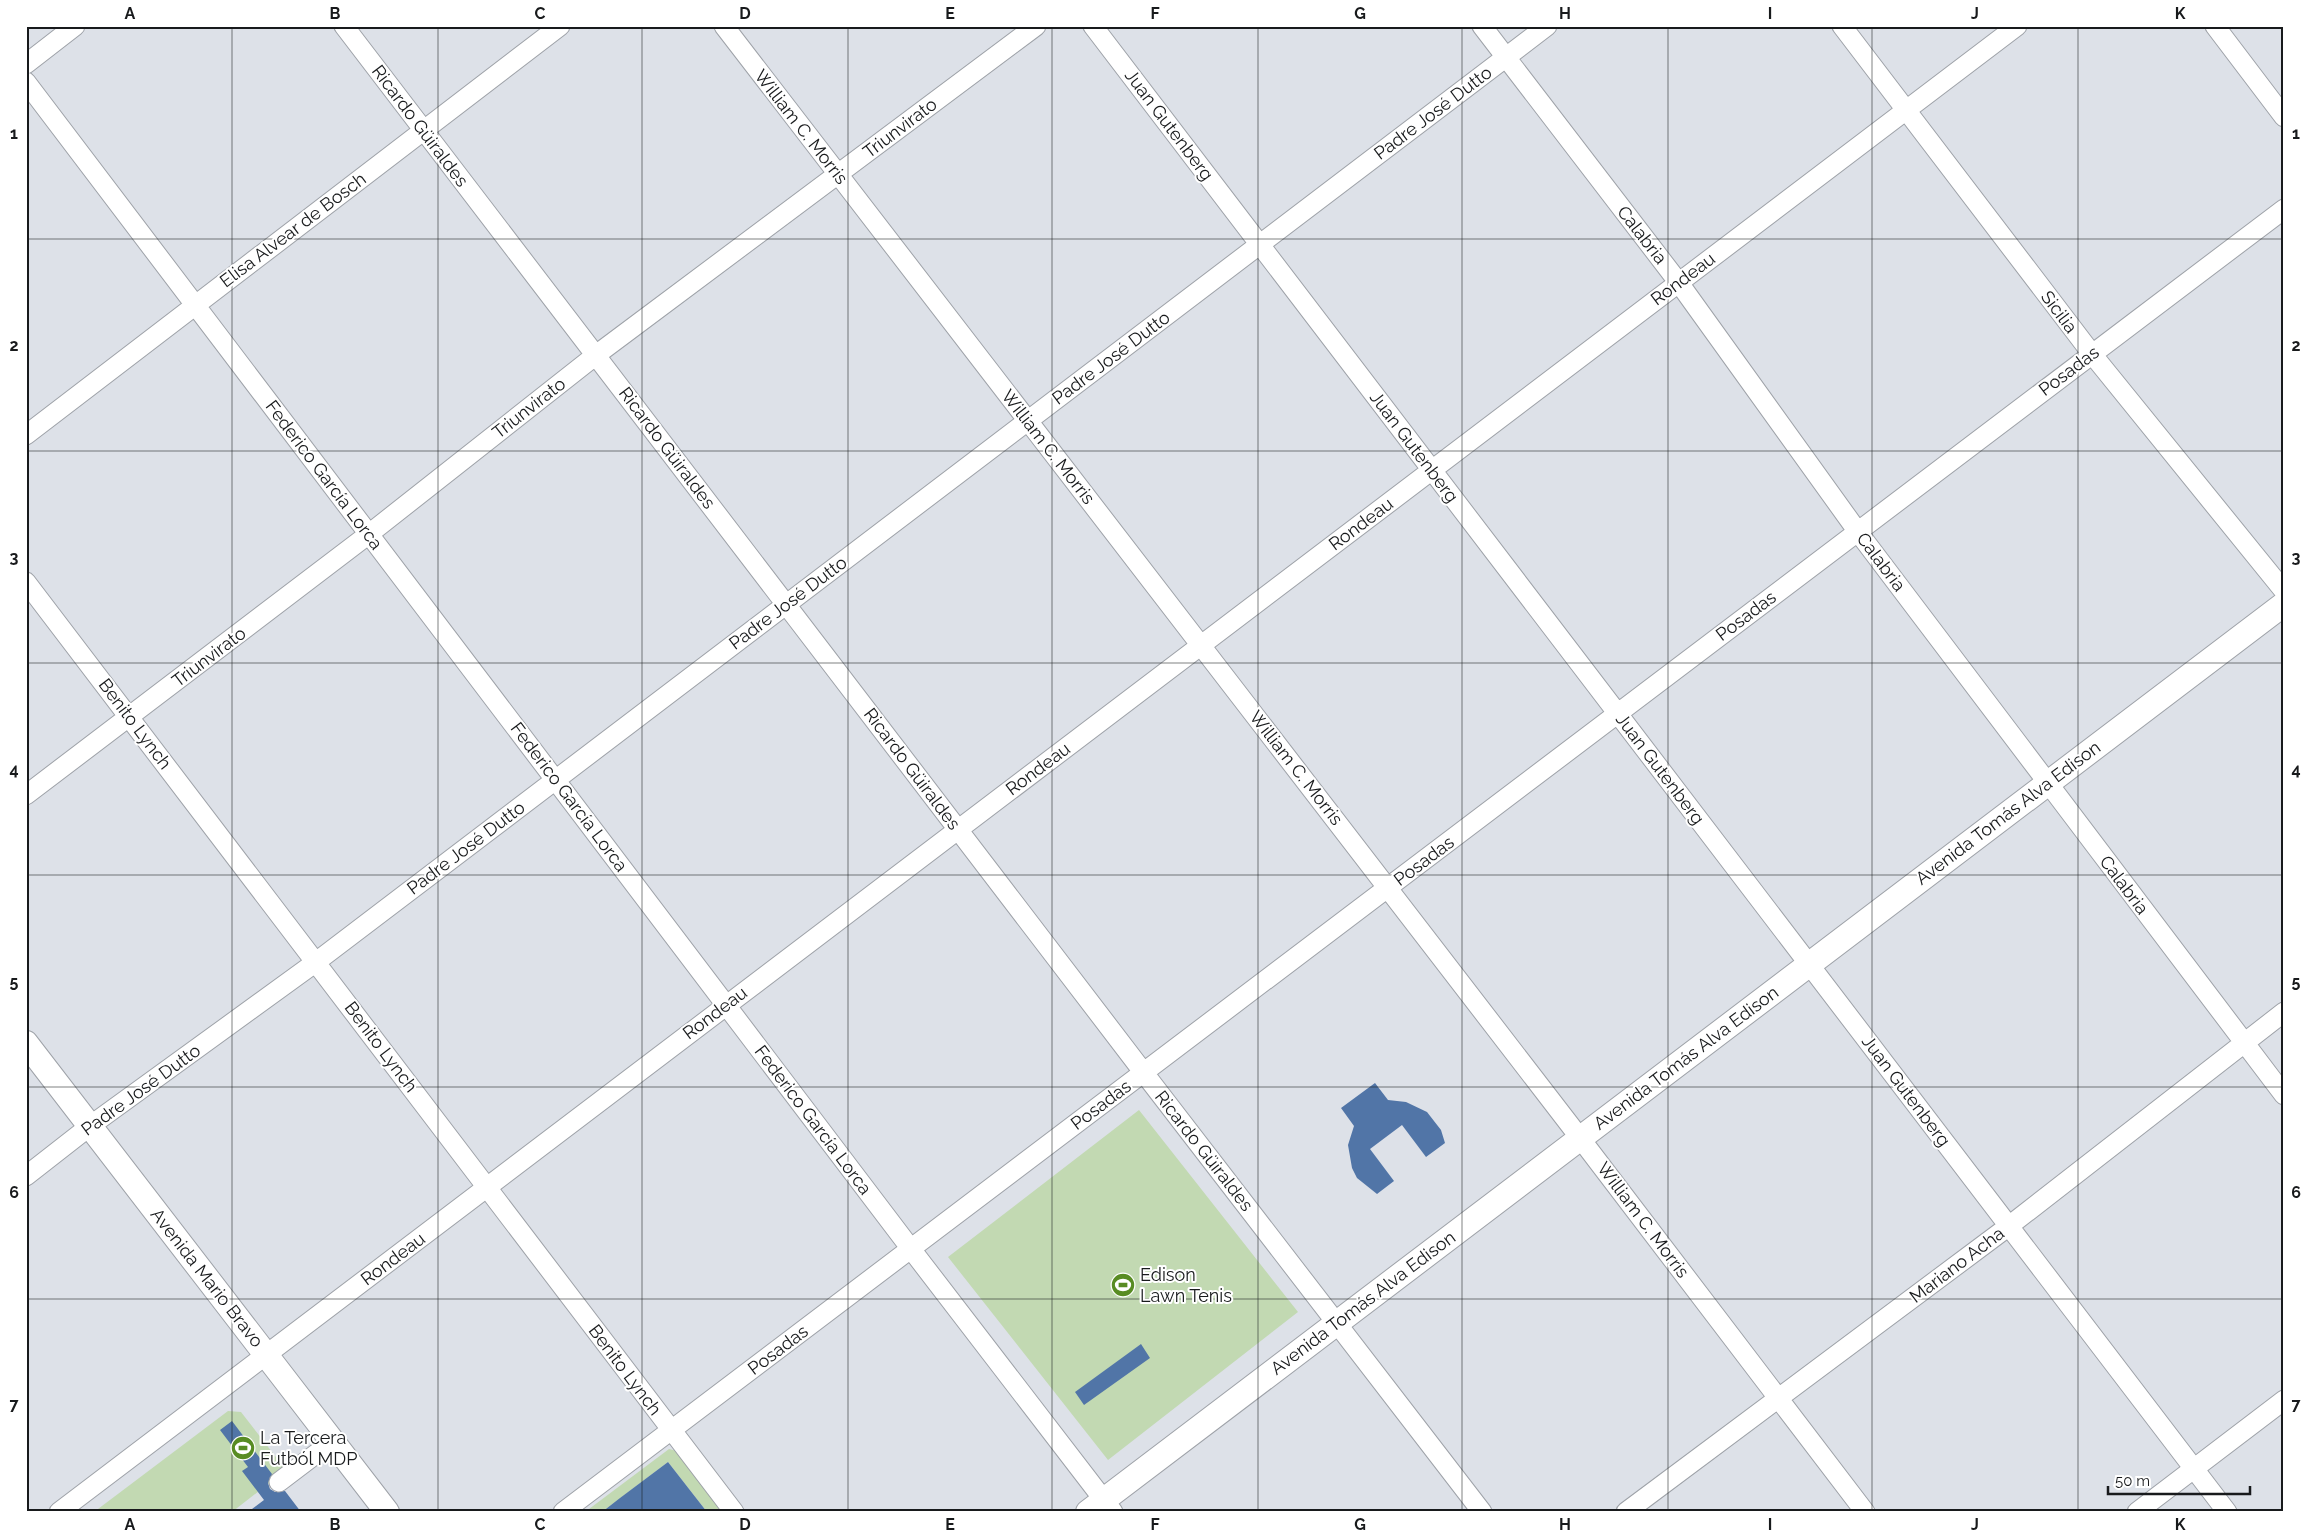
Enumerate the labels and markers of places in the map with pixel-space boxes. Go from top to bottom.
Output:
place label: Edison Lawn Tenis [1140,1264,1232,1306]
sports icon: Edison Lawn Tenis [1110,1272,1136,1298]
place label: La Tercera Futból MDP [260,1427,357,1469]
sports icon: La Tercera Futból MDP [230,1435,256,1461]

